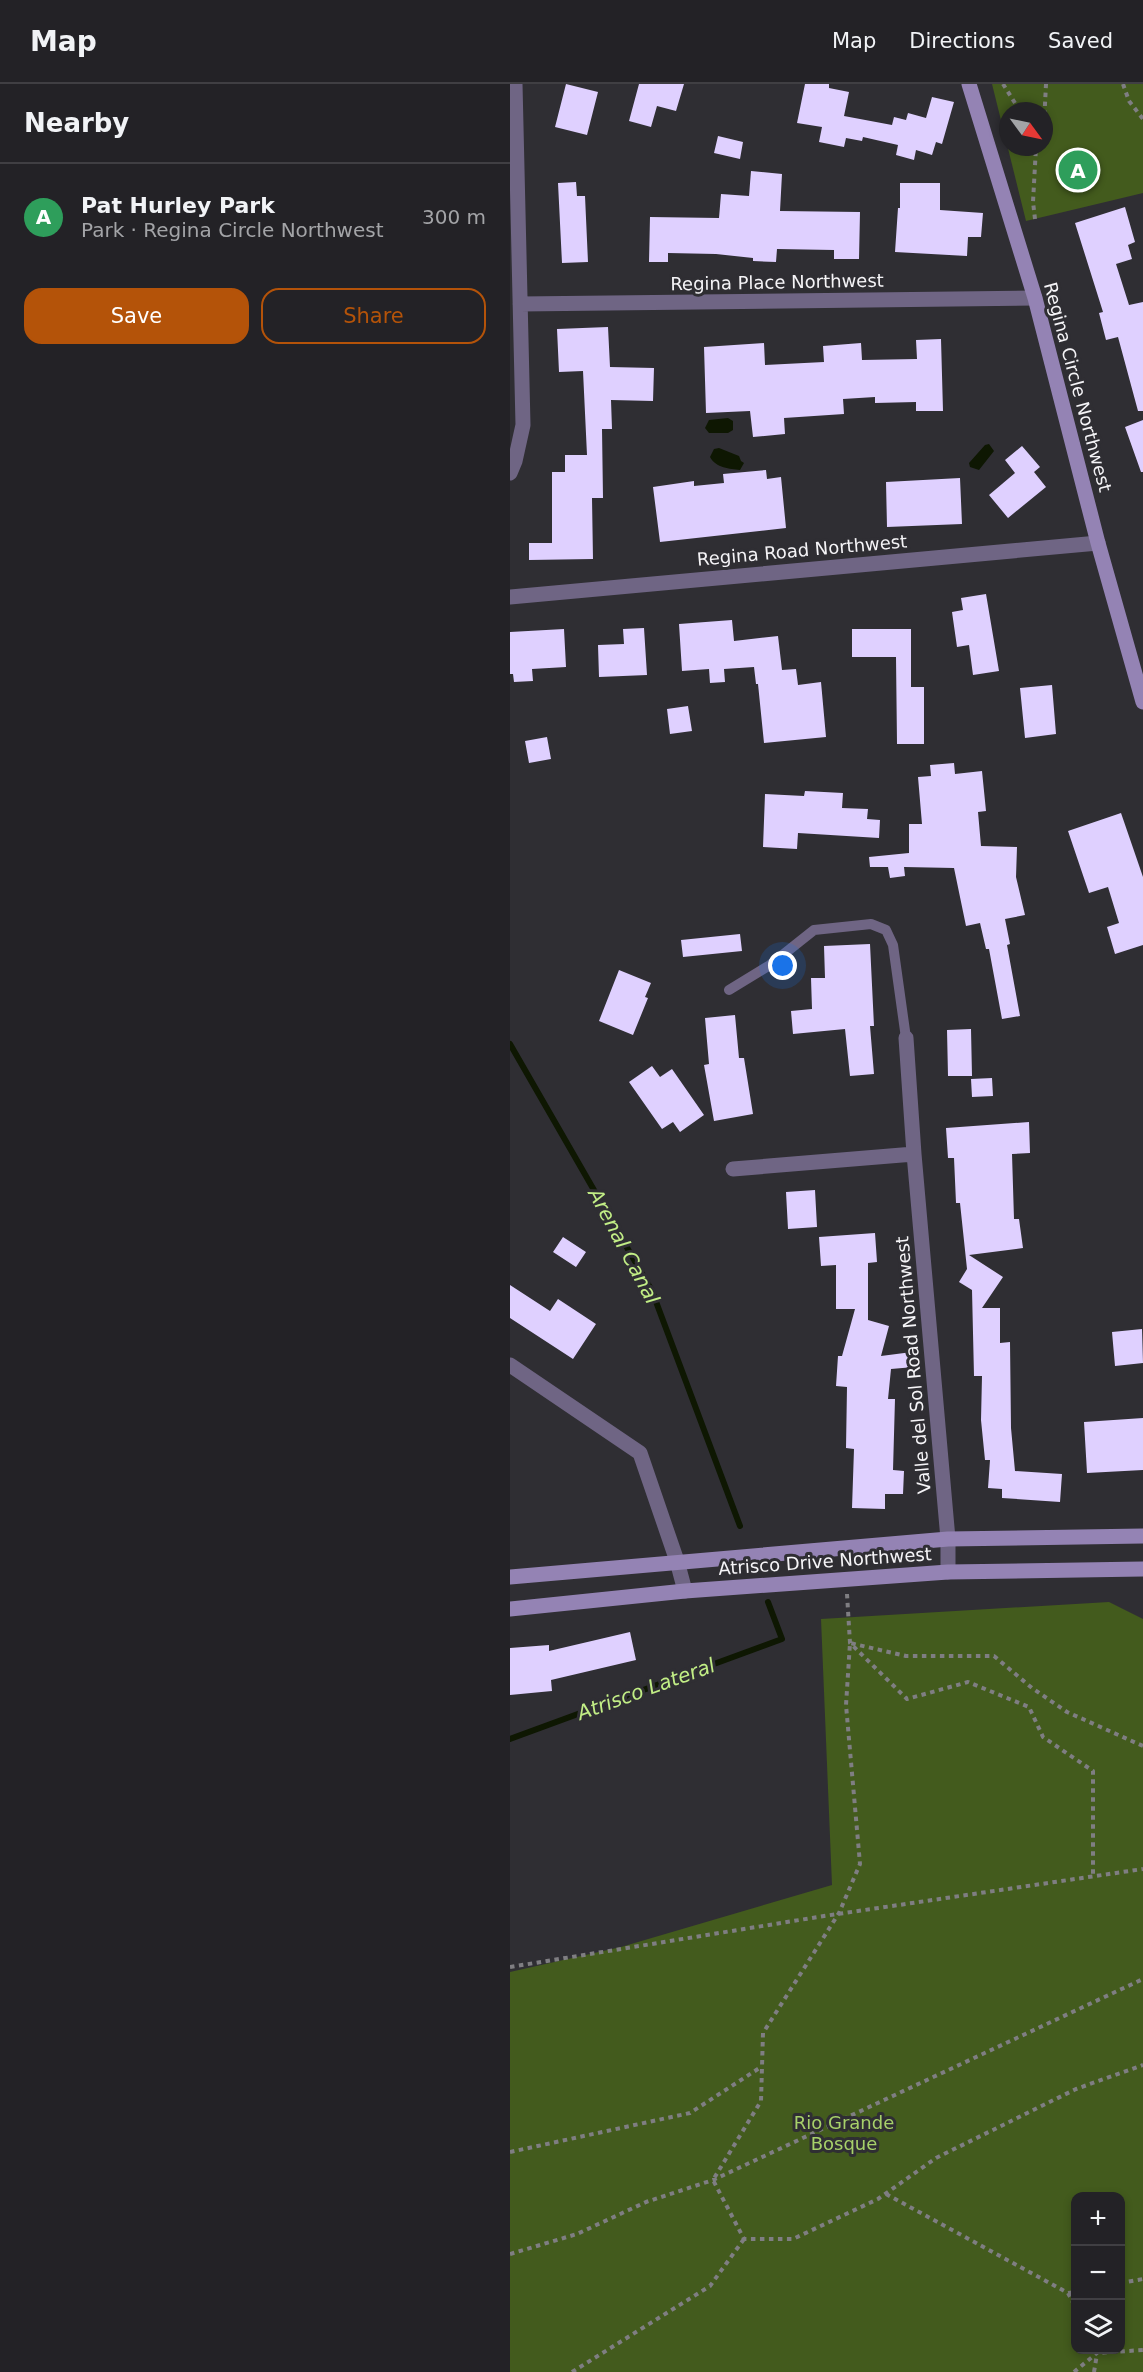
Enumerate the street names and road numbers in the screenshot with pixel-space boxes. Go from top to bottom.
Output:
street label: Regina Place Northwest [670,270,884,294]
street label: Regina Circle Northwest [1040,280,1116,494]
street label: Regina Road Northwest [696,530,908,570]
street label: Valle del Sol Road Northwest [891,1235,935,1495]
street label: Atrisco Drive Northwest [718,1543,932,1579]

